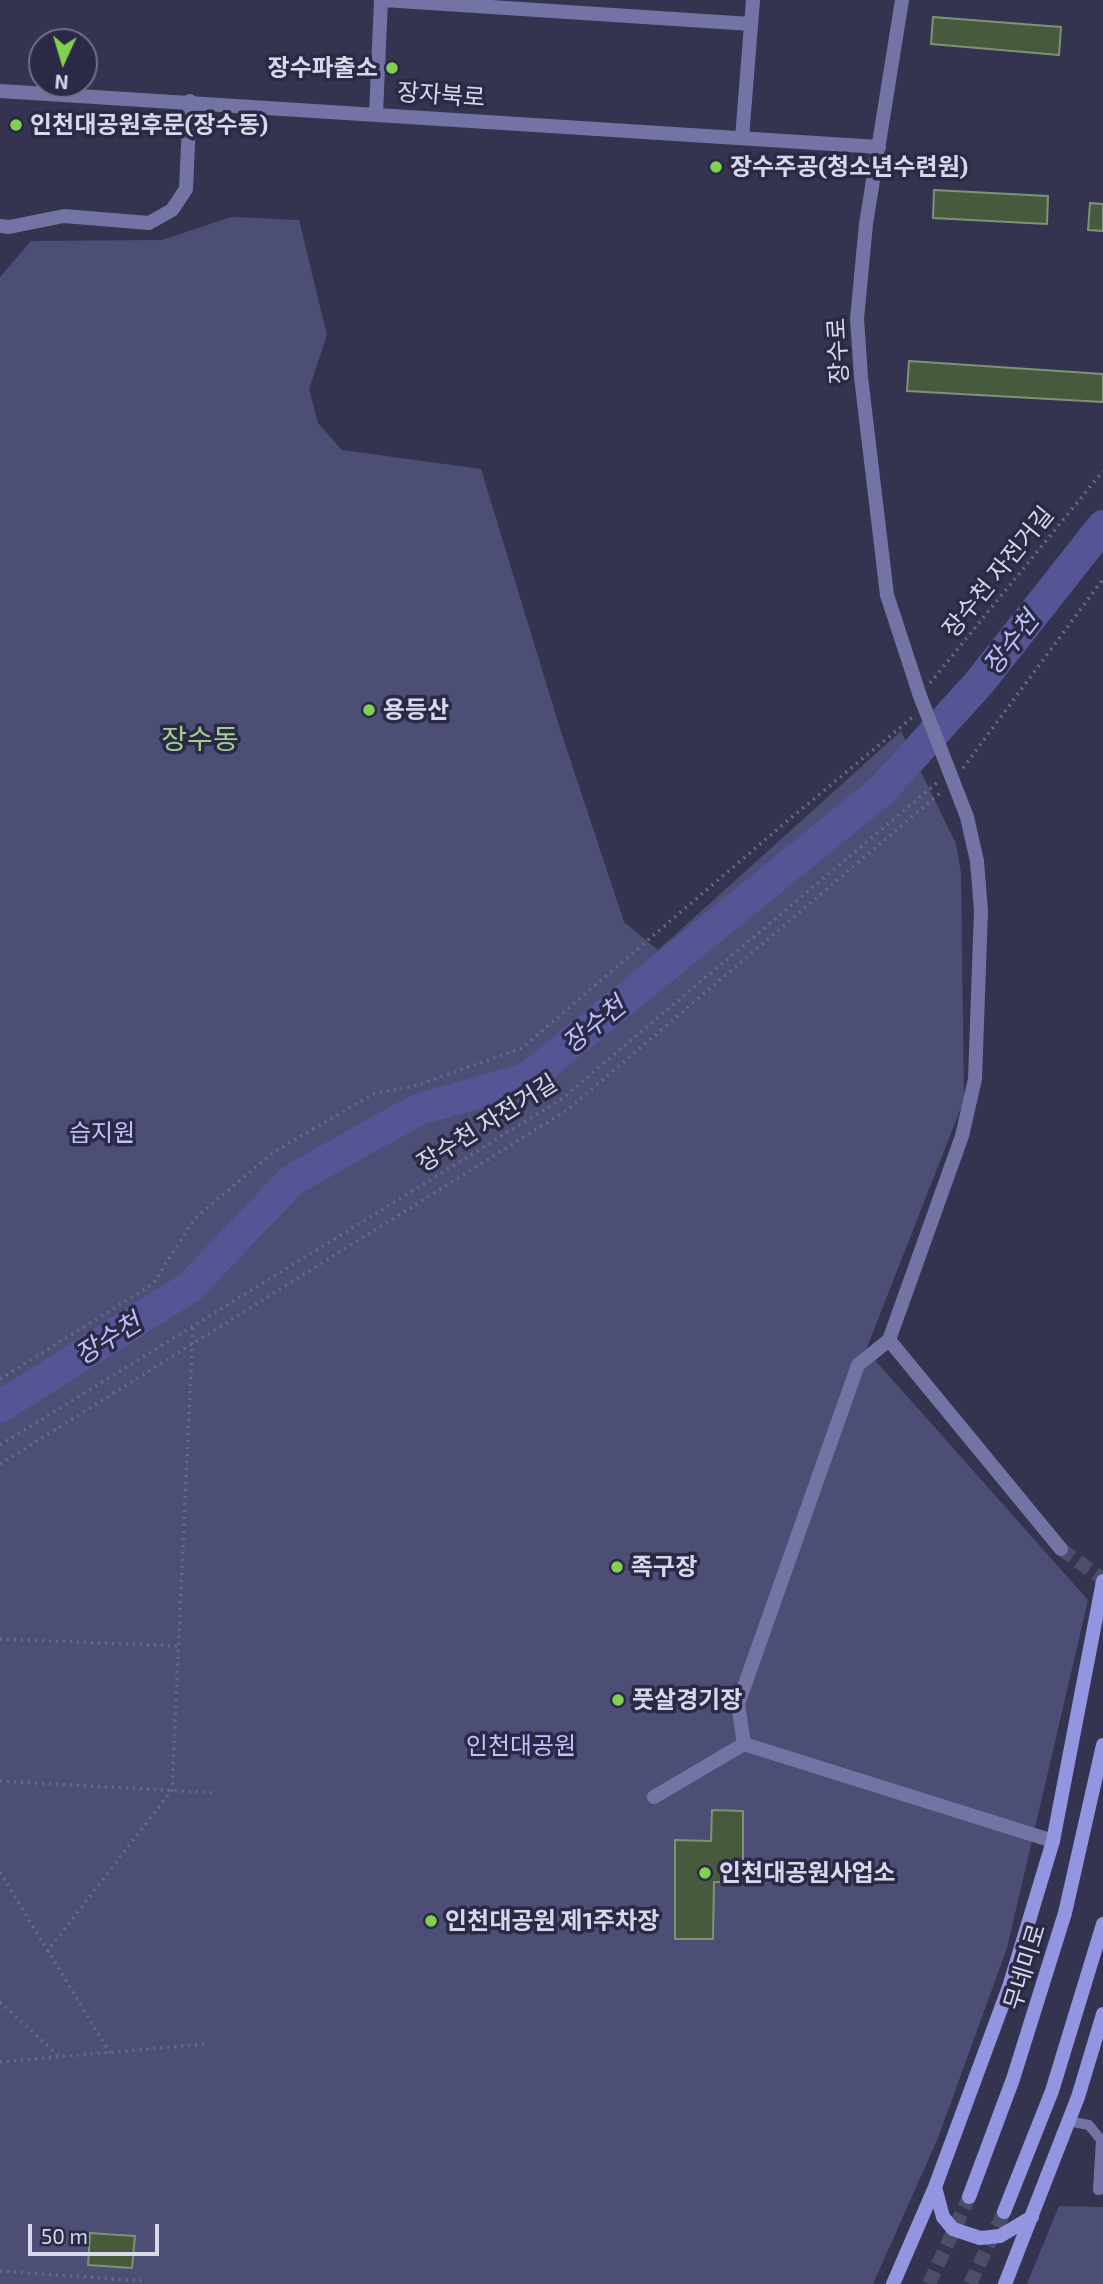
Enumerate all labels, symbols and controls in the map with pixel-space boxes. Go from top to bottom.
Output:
north arrow [28,28,98,98]
place label: 장수파출소 [268,54,378,82]
marker: 장수파출소 [384,60,400,76]
text: N [54,71,69,94]
street label: 장자북로 [396,78,486,112]
place label: 인천대공원후문(장수동) [30,111,268,139]
marker: 인천대공원후문(장수동) [8,117,24,133]
place label: 장수주공(청소년수련원) [730,153,968,181]
marker: 장수주공(청소년수련원) [708,159,724,175]
street label: 장수로 [822,317,854,385]
street label: 장수천 자전거길 [936,501,1060,643]
water label: 장수천 [977,605,1045,681]
place label: 용등산 [383,696,449,724]
marker: 용등산 [361,702,377,718]
district label: 장수동 [161,723,239,757]
water label: 장수천 [556,990,632,1060]
street label: 장수천 자전거길 [412,1068,562,1178]
park label: 습지원 [69,1119,135,1147]
water label: 장수천 [69,1307,147,1371]
place label: 족구장 [631,1553,697,1581]
marker: 족구장 [609,1559,625,1575]
place label: 풋살경기장 [632,1686,742,1714]
marker: 풋살경기장 [610,1692,626,1708]
park label: 인천대공원 [466,1732,576,1760]
place label: 인천대공원사업소 [719,1859,896,1887]
marker: 인천대공원사업소 [697,1865,713,1881]
place label: 인천대공원 제1주차장 [445,1907,659,1935]
marker: 인천대공원 제1주차장 [423,1913,439,1929]
street label: 무네미로 [998,1921,1052,2013]
scale bar [32,2210,163,2254]
text: 50 m [41,2223,88,2248]

